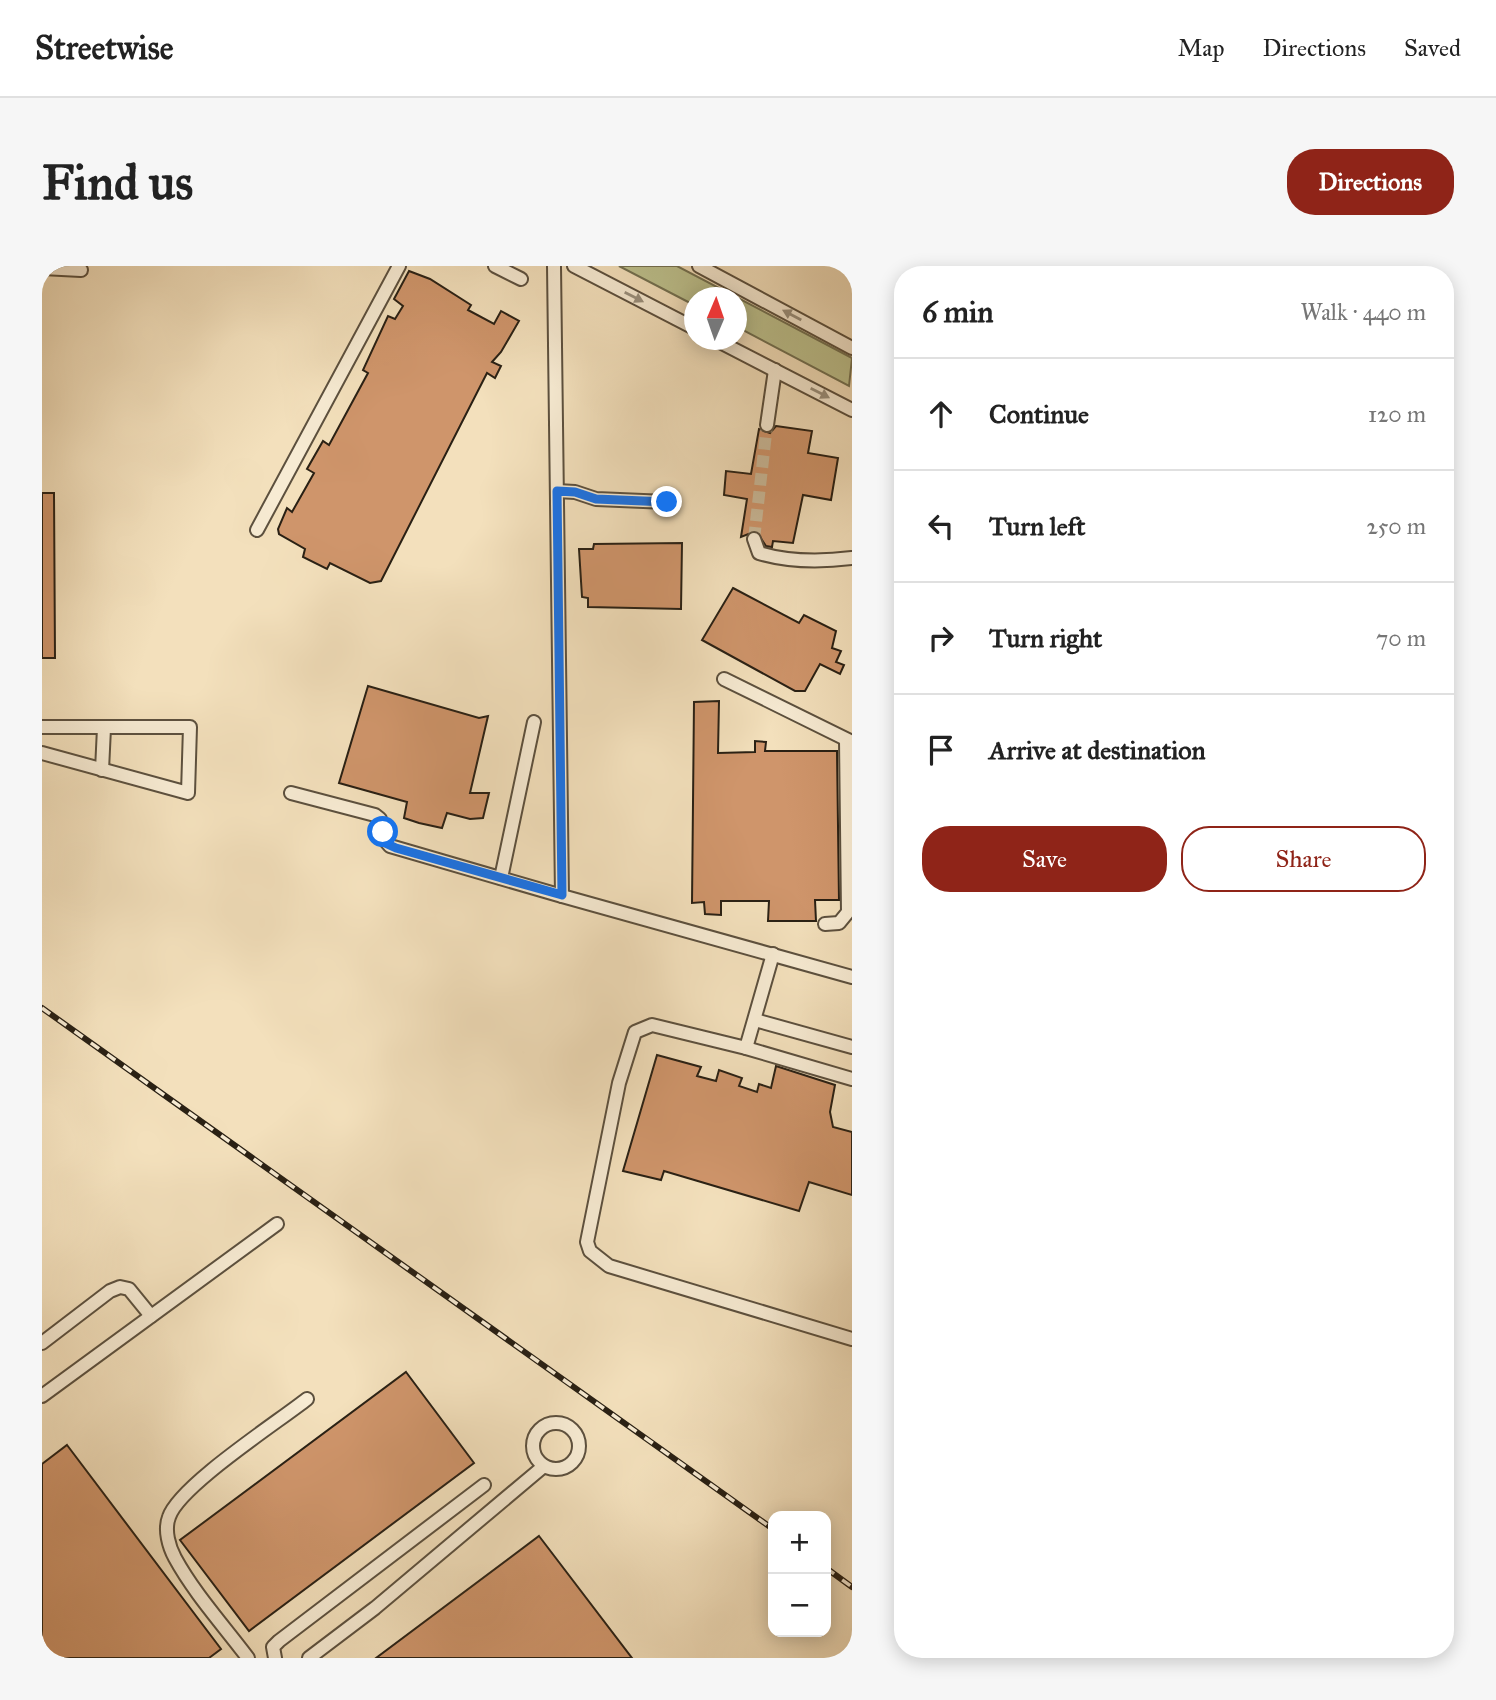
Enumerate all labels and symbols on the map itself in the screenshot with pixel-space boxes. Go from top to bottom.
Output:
north arrow [684,287,747,350]
one-way arrow [625,291,645,303]
one-way arrow [782,310,802,321]
one-way arrow [810,388,830,399]
route end [651,486,682,517]
route start [367,816,398,847]

